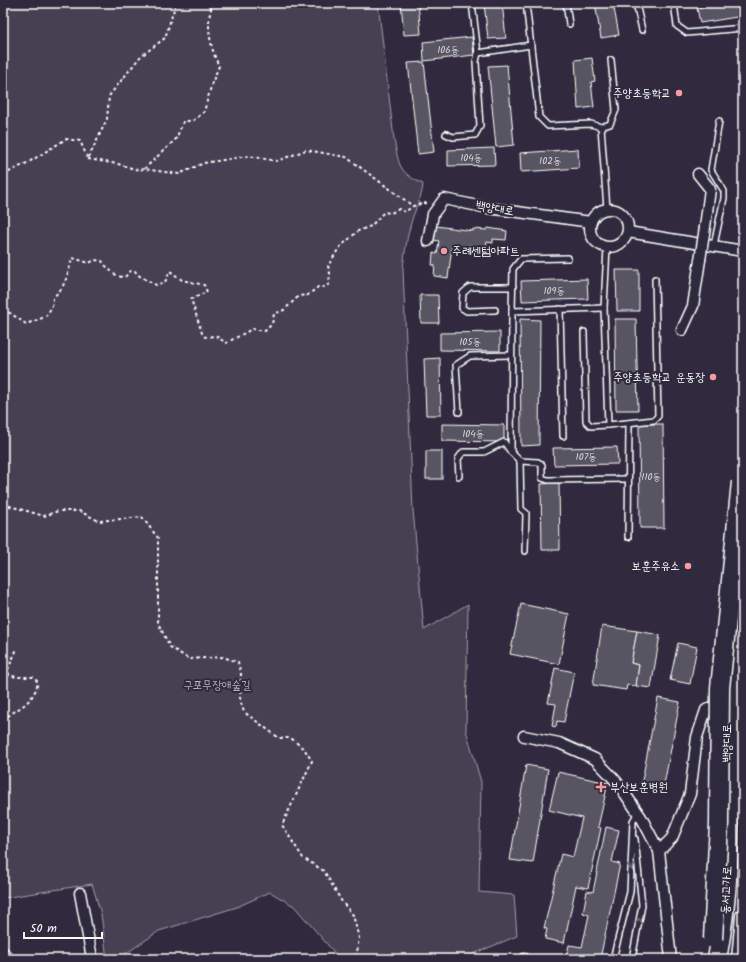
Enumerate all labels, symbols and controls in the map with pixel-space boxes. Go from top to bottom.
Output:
house number: 106동 [437,42,459,58]
place label: 주양초등학교 [613,84,671,103]
marker: 주양초등학교 [674,88,684,98]
house number: 104동 [460,150,482,166]
house number: 102동 [539,153,561,169]
street label: 백양대로 [474,196,516,221]
place label: 주례센텀아파트 [452,242,520,261]
marker: 주례센텀아파트 [439,246,449,256]
house number: 109동 [543,283,565,299]
house number: 105동 [459,334,481,350]
place label: 주양초등학교 운동장 [613,368,705,387]
marker: 주양초등학교 운동장 [708,372,718,382]
house number: 104동 [462,426,484,442]
house number: 107동 [576,449,596,465]
house number: 110동 [641,469,661,485]
place label: 보훈주유소 [632,557,680,576]
marker: 보훈주유소 [683,561,693,571]
park label: 구포무장애숲길 [183,676,251,695]
street label: 백양대로 [718,724,737,762]
place label: 부산보훈병원 [610,778,668,797]
marker: 부산보훈병원 [595,781,607,793]
one-way arrow [627,864,635,870]
street label: 동서고가로 [716,865,737,915]
scale bar [24,914,102,940]
one-way arrow [635,918,643,924]
text: 50 m [30,919,57,938]

